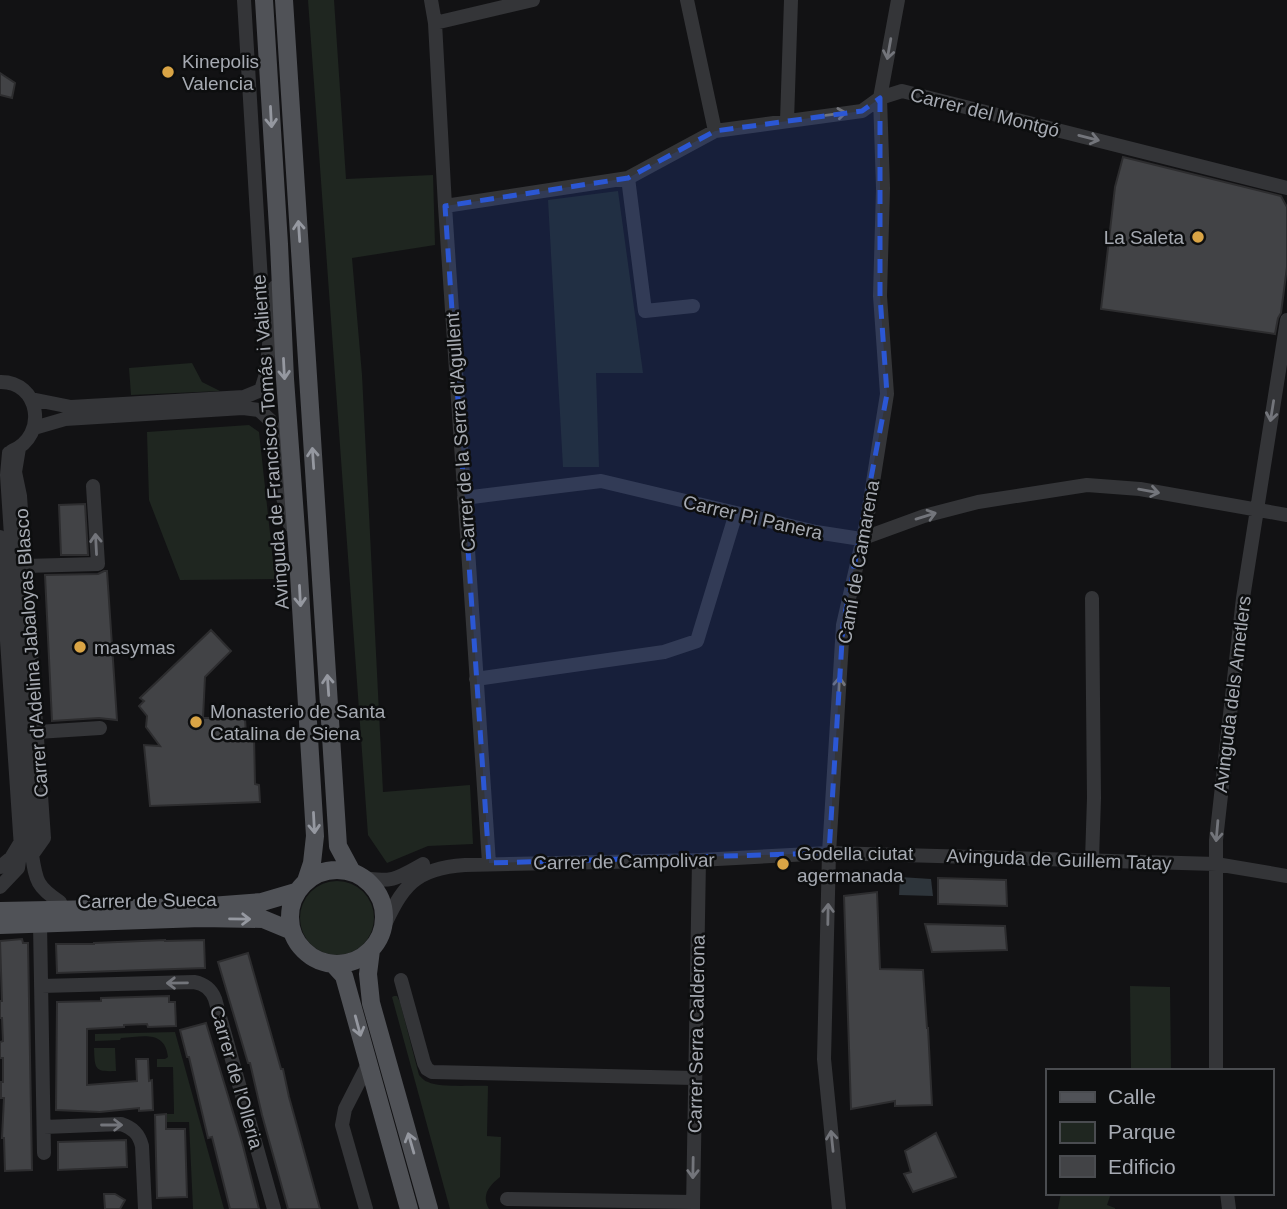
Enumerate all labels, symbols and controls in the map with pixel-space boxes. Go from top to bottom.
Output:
one-way arrow [882,37,895,60]
place label: Kinepolis Valencia [182,51,259,94]
marker: Kinepolis Valencia [160,64,176,80]
street label: Carrer del Montgó [908,84,1062,141]
one-way arrow [265,105,278,128]
one-way arrow [824,108,846,121]
one-way arrow [1077,132,1099,145]
one-way arrow [292,220,305,243]
place label: La Saleta [1104,227,1184,248]
marker: La Saleta [1190,229,1206,245]
street label: Avinguda de Francisco Tomás i Valiente [248,274,293,610]
street label: Carrer de la Serra d'Agullent [442,311,479,553]
one-way arrow [278,357,291,380]
one-way arrow [1265,399,1278,422]
one-way arrow [306,448,319,470]
street label: Camí de Camarena [834,478,883,646]
one-way arrow [1137,485,1160,498]
street label: Carrer Pi Panera [681,491,825,544]
street label: Carrer d'Adelina Jabaloyas Blasco [11,508,52,798]
one-way arrow [914,509,936,522]
one-way arrow [90,533,103,556]
one-way arrow [294,584,307,607]
street label: Avinguda dels Ametlers [1210,594,1255,794]
place label: masymas [94,637,175,658]
marker: masymas [72,639,88,655]
one-way arrow [321,674,334,697]
one-way arrow [833,676,846,699]
place label: Monasterio de Santa Catalina de Siena [210,701,386,744]
marker: Monasterio de Santa Catalina de Siena [188,714,204,730]
one-way arrow [308,811,321,833]
one-way arrow [1210,819,1223,842]
place label: Godella ciutat agermanada [797,843,914,886]
street label: Avinguda de Guillem Tatay [946,845,1172,874]
street label: Carrer de Campolivar [533,849,716,874]
marker: Godella ciutat agermanada [775,856,791,872]
street label: Carrer de Sueca [77,889,217,912]
one-way arrow [821,903,834,926]
one-way arrow [228,912,251,926]
street label: Carrer Serra Calderona [684,934,709,1133]
one-way arrow [166,976,189,989]
street label: Carrer de l'Olleria [206,1003,267,1152]
one-way arrow [352,1015,365,1037]
legend [1046,1069,1273,1195]
text: Calle [1108,1085,1156,1108]
one-way arrow [100,1118,123,1132]
text: Parque [1108,1120,1176,1143]
one-way arrow [825,1130,838,1153]
one-way arrow [403,1132,416,1154]
text: Edificio [1108,1155,1176,1178]
one-way arrow [686,1156,700,1179]

